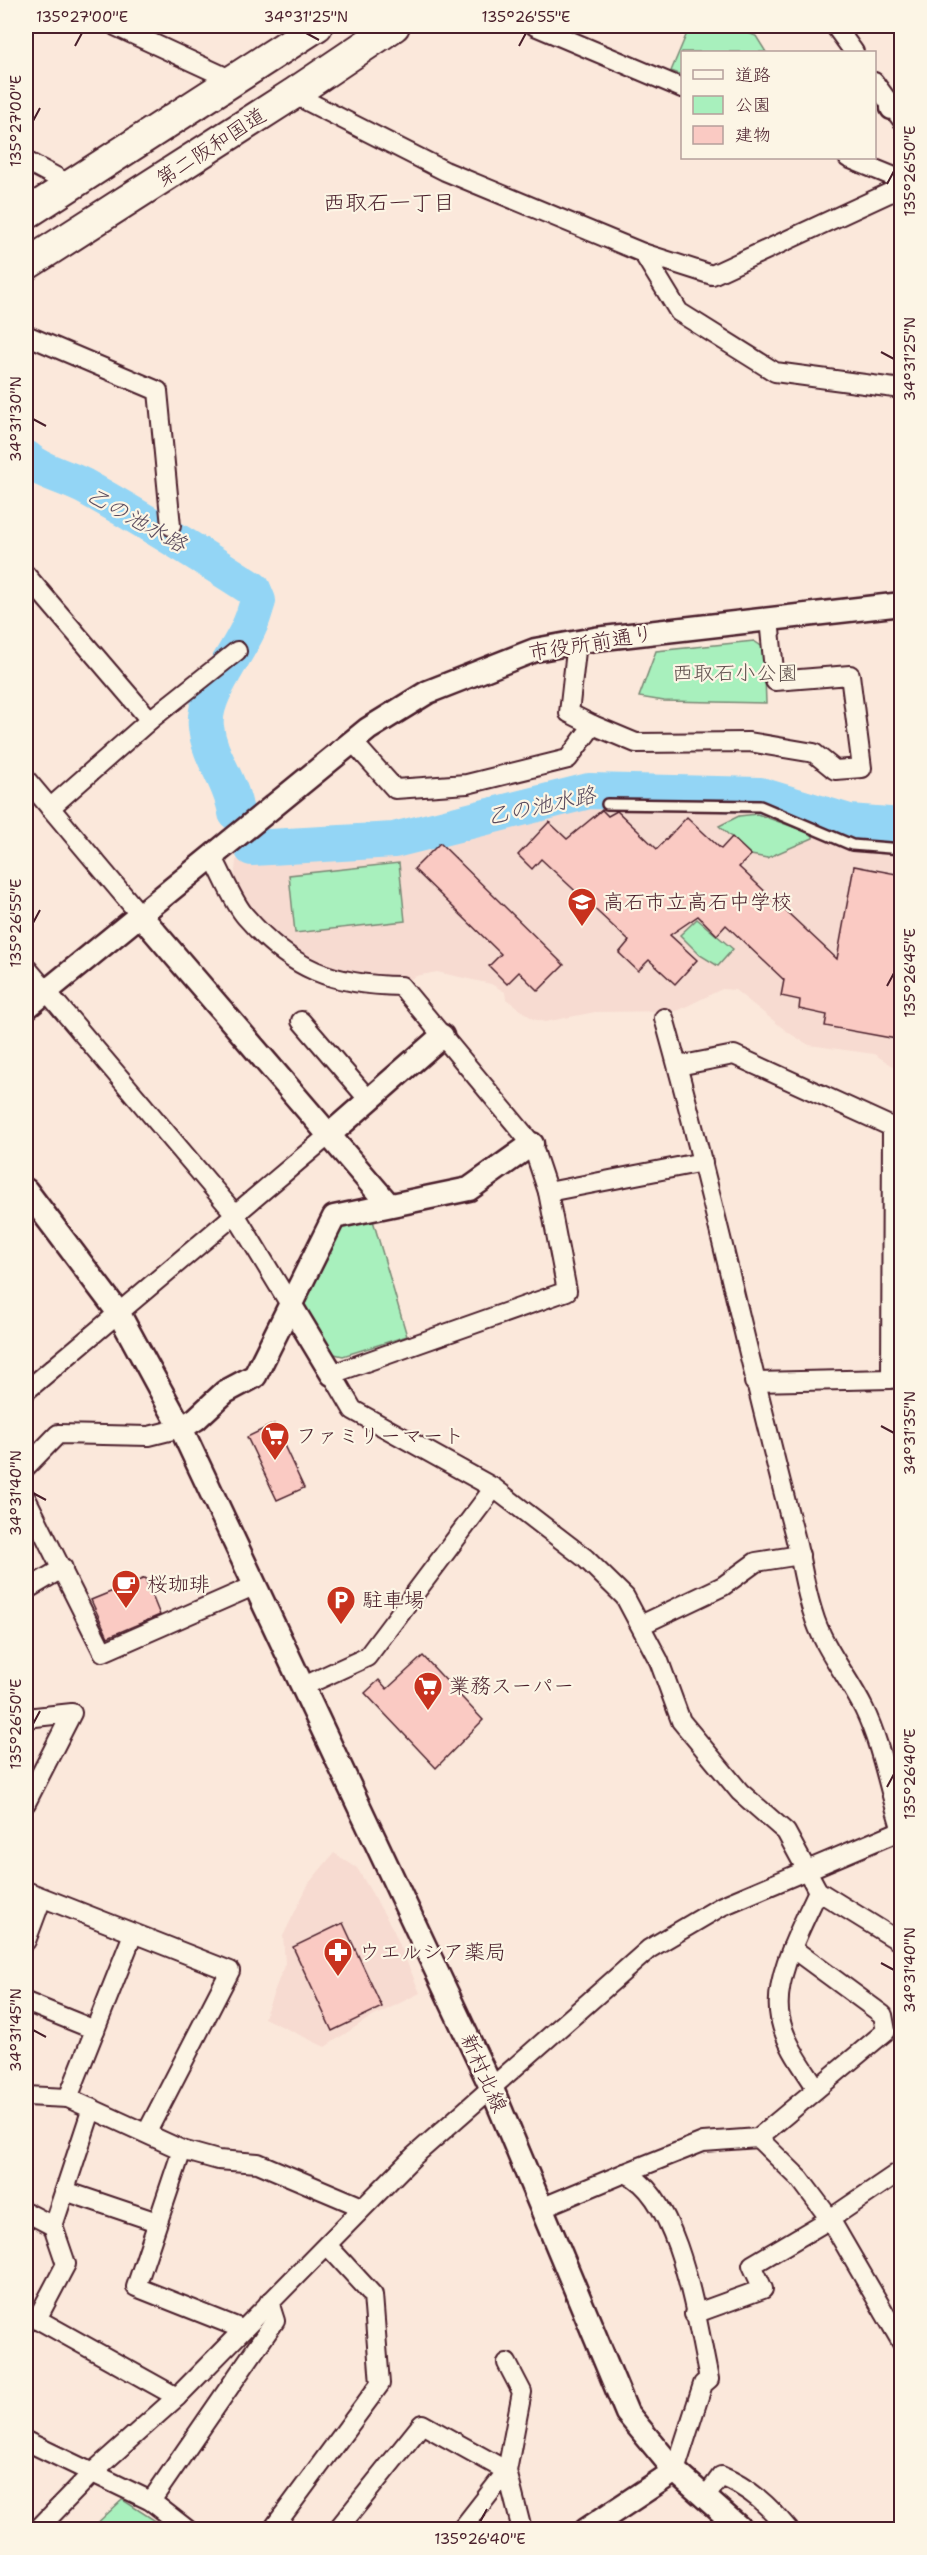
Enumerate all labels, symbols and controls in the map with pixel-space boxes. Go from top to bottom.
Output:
text: 135°27'00"E [36,7,128,27]
text: 34°31'25"N [264,7,348,27]
text: 135°26'55"E [482,7,570,27]
legend [681,51,876,159]
text: 道路 [735,63,771,87]
text: 135°27'00"E [6,75,26,167]
text: 公園 [735,93,771,117]
street label: 第二阪和国道 [151,101,271,193]
text: 建物 [735,123,771,147]
text: 135°26'50"E [900,126,920,216]
district label: 西取石一丁目 [323,188,455,217]
text: 34°31'25"N [900,317,920,401]
text: 34°31'30"N [6,376,26,462]
water label: 乙の池水路 [82,480,194,560]
street label: 市役所前通り [527,619,655,667]
park label: 西取石小公園 [672,659,798,687]
water label: 乙の池水路 [484,779,600,831]
text: 135°26'55"E [6,879,26,967]
school or university icon: 高石市立高石中学校 [566,886,598,928]
place label: 高石市立高石中学校 [603,888,792,916]
text: 135°26'45"E [900,928,920,1018]
text: 34°31'35"N [900,1391,920,1475]
supermarket icon: ファミリーマート [259,1420,291,1462]
place label: ファミリーマート [296,1422,464,1450]
text: 34°31'40"N [6,1450,26,1536]
cafe icon: 桜珈琲 [110,1568,142,1610]
place label: 桜珈琲 [147,1570,210,1598]
parking icon: 駐車場 [325,1584,357,1626]
place label: 駐車場 [362,1586,425,1614]
supermarket icon: 業務スーパー [412,1670,444,1712]
place label: 業務スーパー [449,1672,574,1700]
text: 135°26'50"E [6,1679,26,1769]
text: 135°26'40"E [900,1728,920,1820]
text: 34°31'40"N [900,1927,920,2013]
pharmacy icon: ウエルシア薬局 [322,1936,354,1978]
place label: ウエルシア薬局 [359,1938,506,1966]
text: 34°31'45"N [6,1988,26,2072]
street label: 新村北線 [454,2029,514,2117]
text: 135°26'40"E [434,2529,526,2549]

